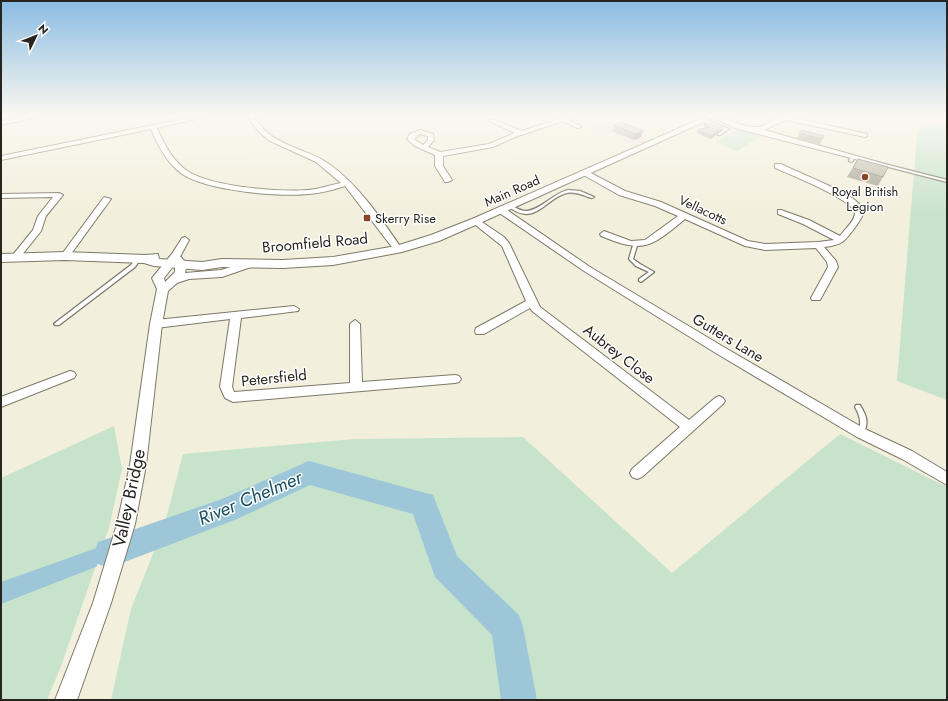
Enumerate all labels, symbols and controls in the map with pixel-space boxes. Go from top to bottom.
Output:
north arrow [16,16,56,56]
text: N [34,21,52,38]
street label: Main Road [481,170,543,212]
marker: Royal British Legion [860,172,870,182]
place label: Royal British Legion [832,182,898,216]
street label: Vellacotts [676,191,730,229]
place label: Skerry Rise [375,209,436,228]
marker: Skerry Rise [362,213,372,223]
street label: Broomfield Road [261,227,369,259]
street label: Gutters Lane [688,308,768,368]
street label: Aubrey Close [579,319,660,389]
street label: Petersfield [240,364,308,392]
street label: Valley Bridge [106,446,152,550]
water label: River Chelmer [194,463,308,532]

